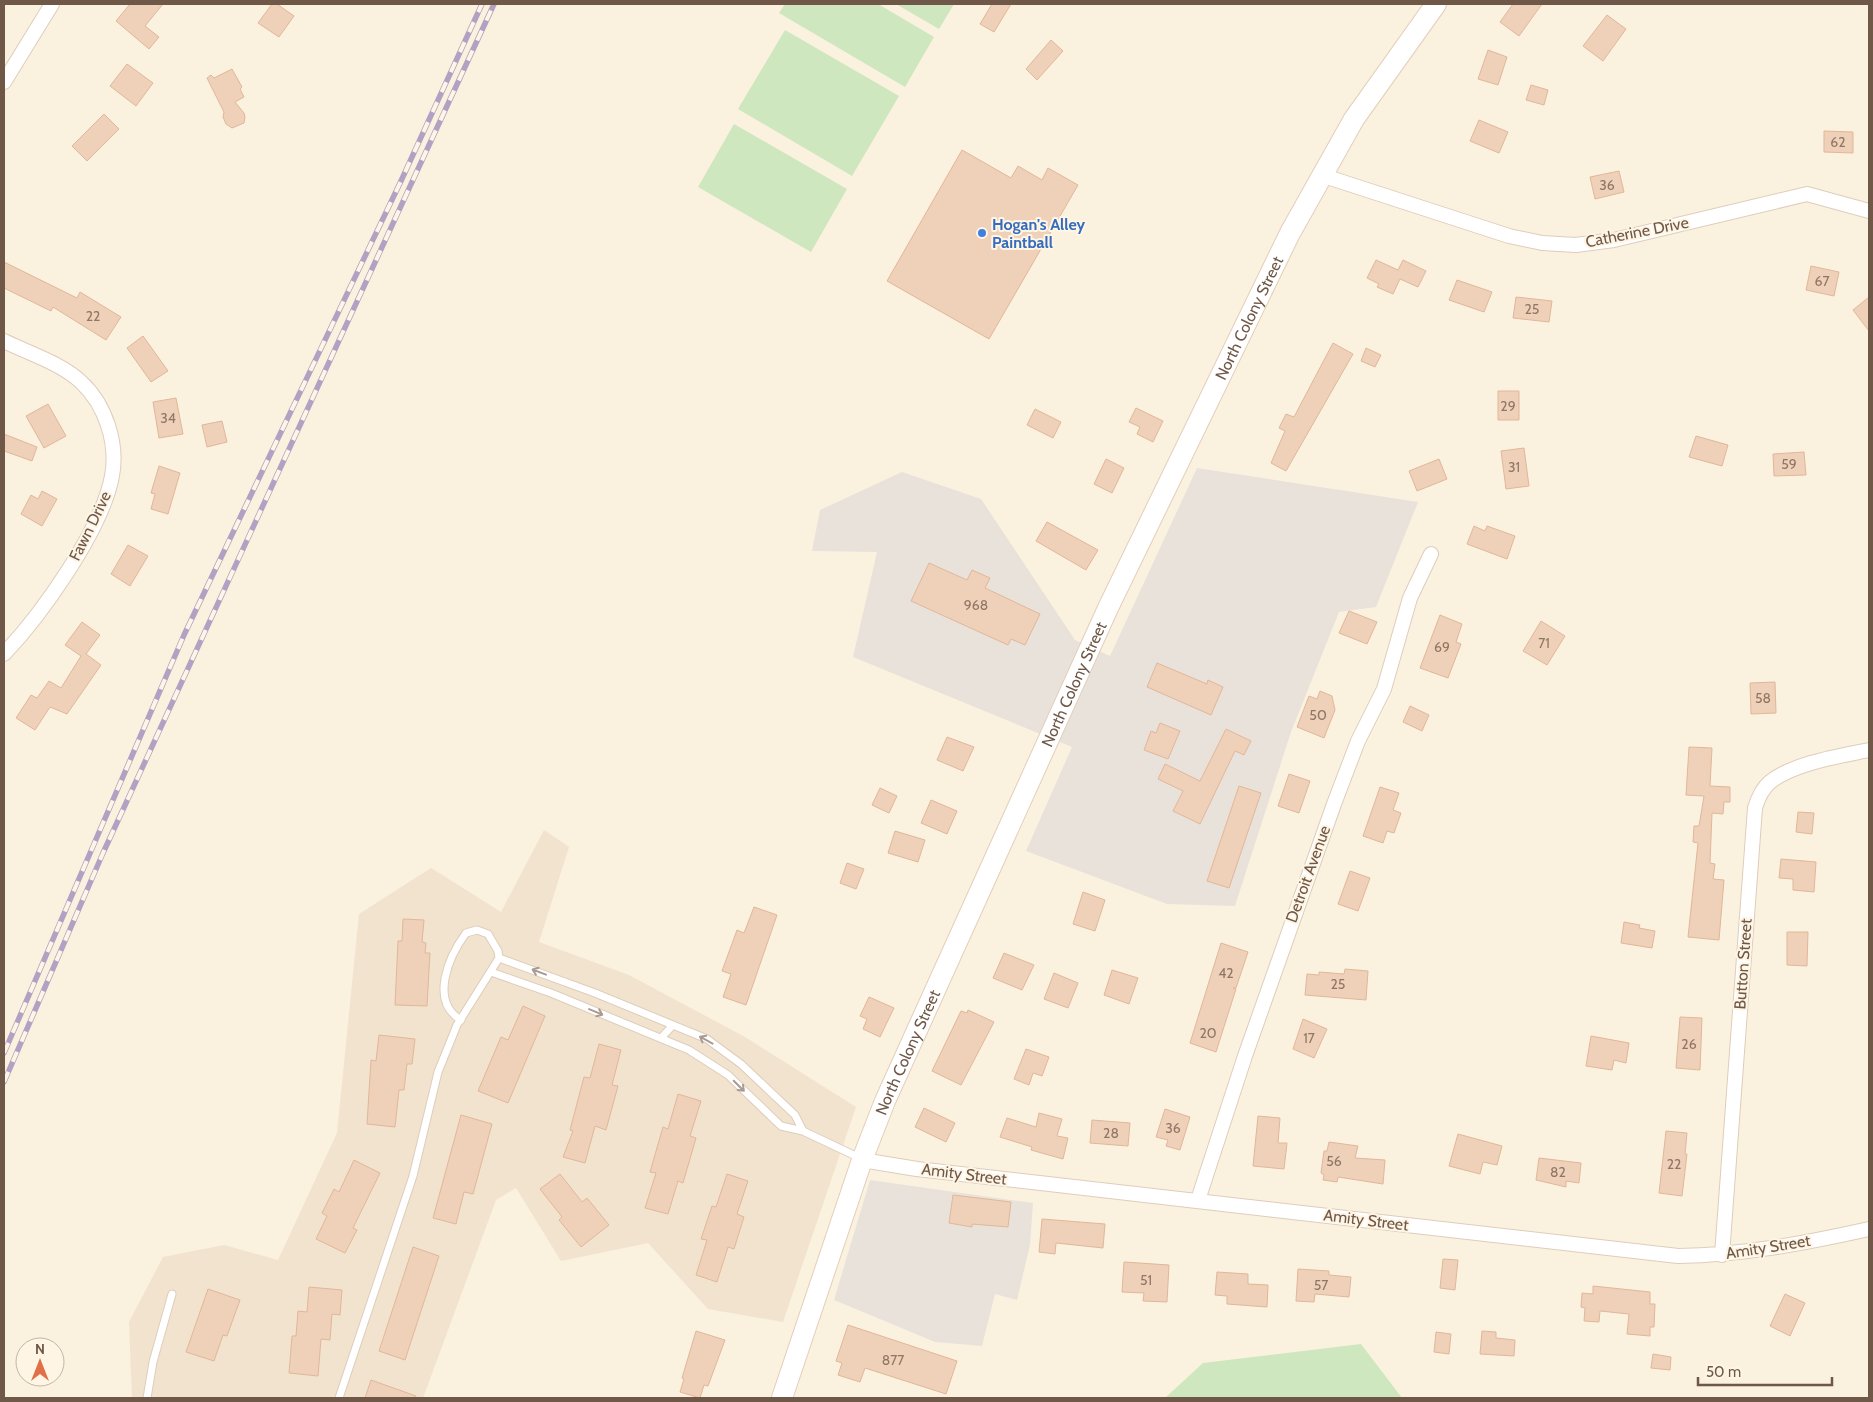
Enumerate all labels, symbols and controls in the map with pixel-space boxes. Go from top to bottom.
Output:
house number: 62 [1830,133,1846,151]
house number: 36 [1599,176,1615,194]
street label: Catherine Drive [1584,213,1690,251]
place label: Hogan's Alley Paintball [992,215,1086,252]
marker: Hogan's Alley Paintball [976,227,988,239]
street label: North Colony Street [1211,252,1287,383]
house number: 67 [1815,272,1829,290]
house number: 25 [1525,300,1539,318]
house number: 22 [86,307,100,325]
house number: 29 [1500,397,1516,415]
house number: 34 [160,409,176,427]
house number: 59 [1781,455,1797,473]
house number: 31 [1508,458,1520,476]
street label: Fawn Drive [65,488,115,564]
house number: 968 [964,596,988,614]
street label: North Colony Street [1037,618,1110,750]
house number: 71 [1538,634,1550,652]
house number: 69 [1434,638,1450,656]
house number: 58 [1755,689,1771,707]
house number: 50 [1309,706,1327,724]
street label: Detroit Avenue [1282,823,1334,925]
street label: Button Street [1730,917,1756,1010]
house number: 42 [1218,964,1234,982]
one-way arrow [532,967,547,976]
house number: 25 [1331,975,1345,993]
street label: North Colony Street [871,986,944,1118]
one-way arrow [588,1007,603,1017]
house number: 20 [1199,1024,1217,1042]
house number: 17 [1303,1029,1315,1047]
one-way arrow [698,1035,713,1045]
house number: 26 [1681,1035,1697,1053]
one-way arrow [733,1080,745,1092]
house number: 36 [1165,1119,1181,1137]
house number: 28 [1103,1124,1119,1142]
house number: 56 [1326,1152,1342,1170]
house number: 22 [1667,1155,1681,1173]
street label: Amity Street [920,1159,1008,1189]
house number: 82 [1550,1163,1566,1181]
street label: Amity Street [1322,1205,1410,1235]
street label: Amity Street [1724,1231,1812,1263]
house number: 51 [1140,1271,1152,1289]
house number: 57 [1314,1276,1328,1294]
north arrow [15,1337,65,1387]
text: N [35,1340,45,1358]
house number: 877 [882,1351,904,1369]
scale bar [1698,1354,1832,1386]
text: 50 m [1706,1363,1741,1381]

